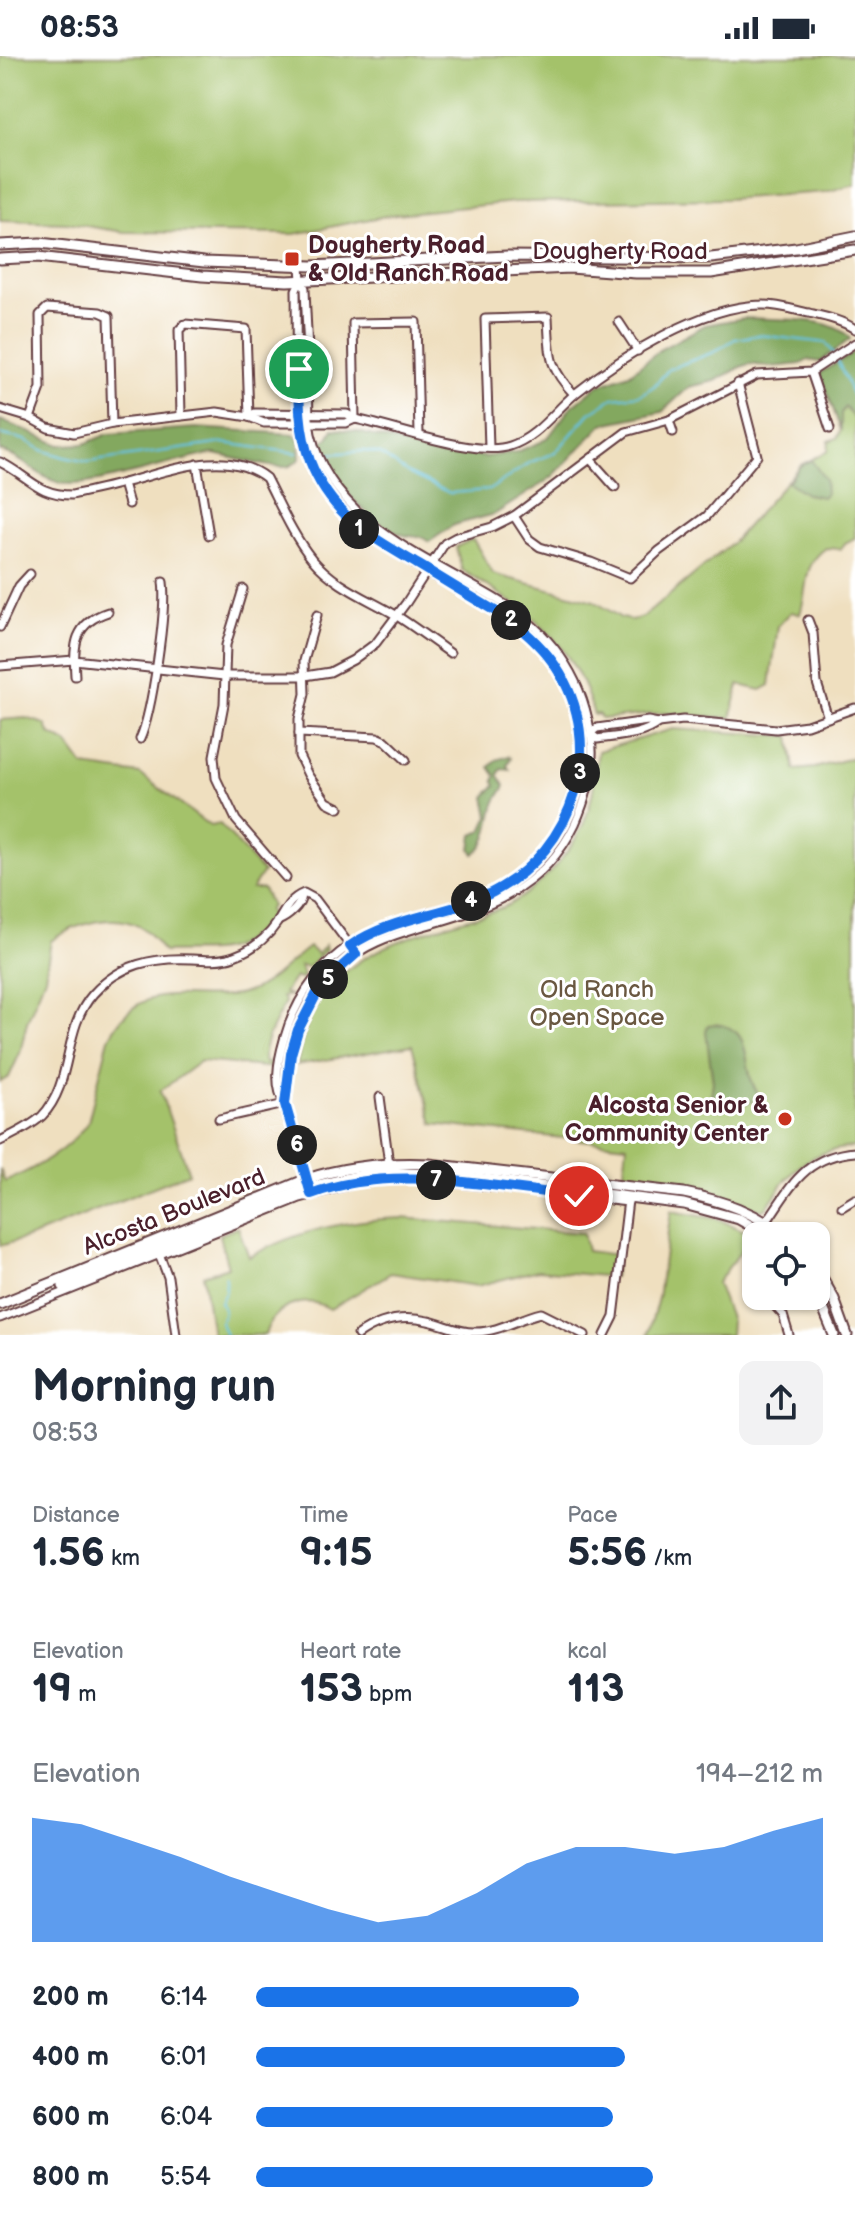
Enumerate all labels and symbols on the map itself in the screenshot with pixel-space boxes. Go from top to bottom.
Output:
place label: Dougherty Road & Old Ranch Road [308,231,509,288]
street label: Dougherty Road [532,237,708,266]
marker: Dougherty Road & Old Ranch Road [283,250,301,268]
pin [265,335,333,403]
pin: 1 [339,509,379,549]
pin: 2 [491,600,531,640]
pin: 3 [560,753,600,793]
pin: 4 [451,881,491,921]
pin: 5 [308,959,348,999]
park label: Old Ranch Open Space [530,975,665,1032]
place label: Alcosta Senior & Community Center [565,1091,769,1148]
marker: Alcosta Senior & Community Center [776,1110,794,1128]
pin: 6 [277,1125,317,1165]
pin: 7 [416,1160,456,1200]
street label: Alcosta Boulevard [79,1162,269,1262]
pin [545,1162,613,1230]

